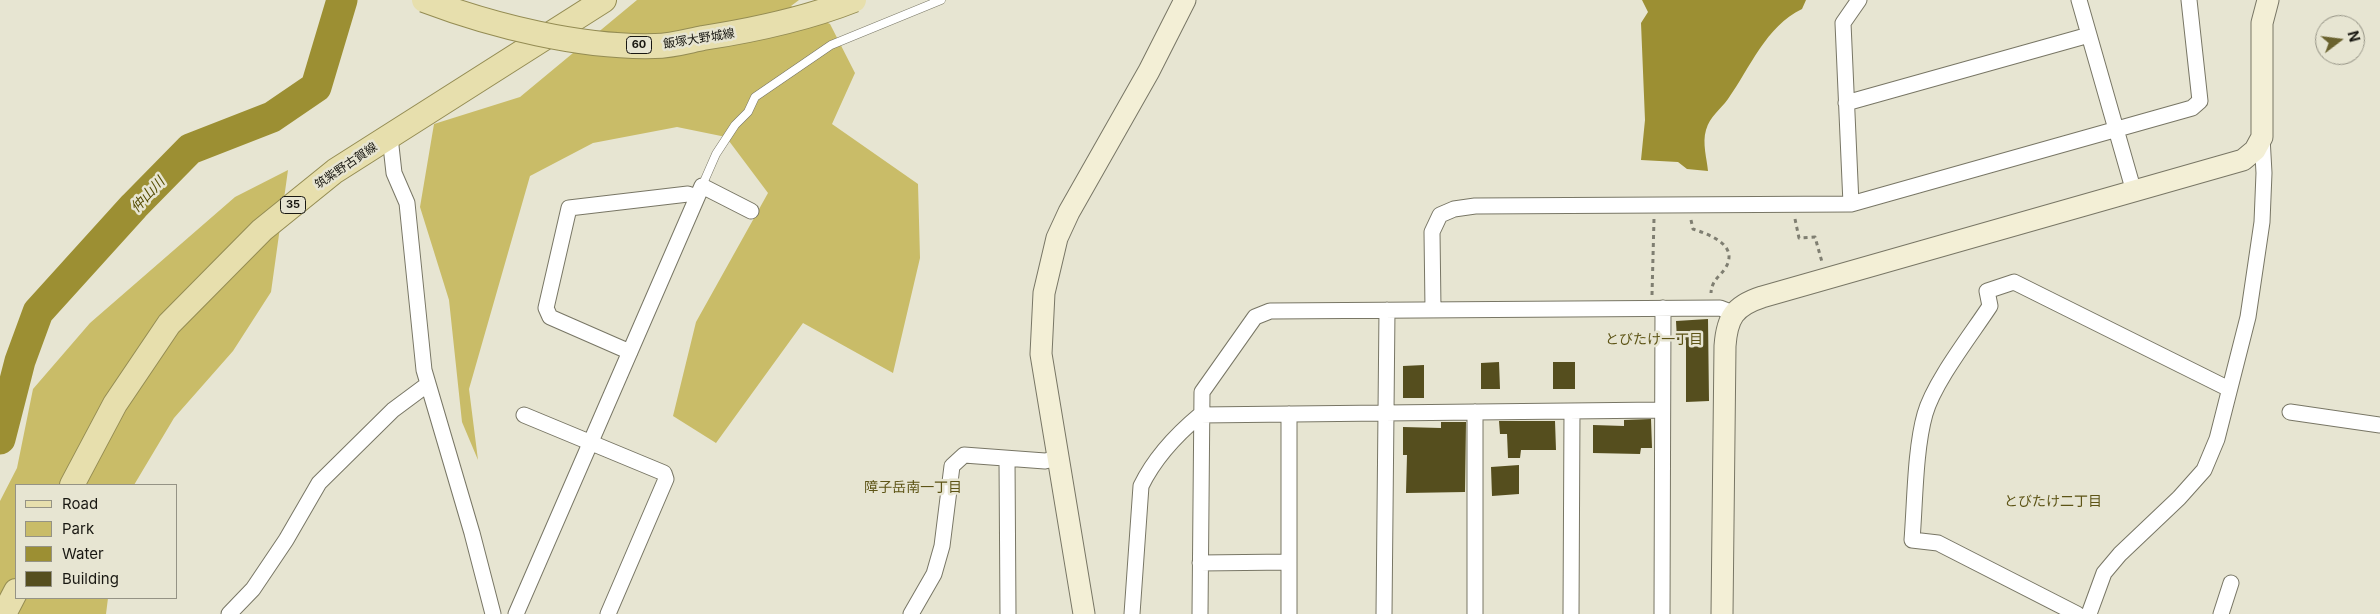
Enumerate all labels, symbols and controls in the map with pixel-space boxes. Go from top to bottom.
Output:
north arrow [2315,15,2365,65]
street label: 飯塚大野城線 [662,26,736,52]
text: N [2344,29,2364,44]
road number: 60 [626,36,652,54]
street label: 筑紫野古賀線 [312,140,380,192]
water label: 仲山川 [128,174,168,216]
road number: 35 [280,196,306,214]
district label: とびたけ一丁目 [1605,332,1703,348]
district label: 障子岳南一丁目 [864,480,962,496]
legend [15,484,178,599]
text: Road [62,494,98,513]
district label: とびたけ二丁目 [2004,494,2102,510]
text: Park [62,519,94,538]
text: Water [62,544,104,563]
text: Building [62,569,119,588]

